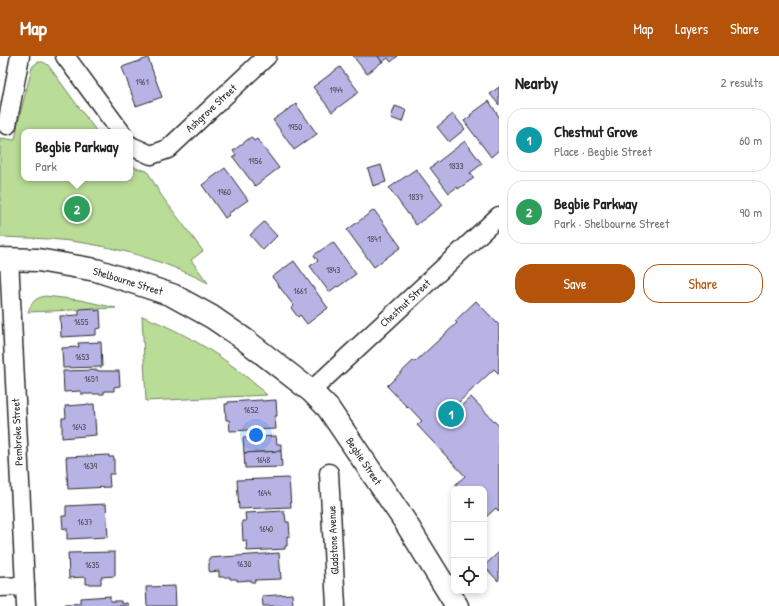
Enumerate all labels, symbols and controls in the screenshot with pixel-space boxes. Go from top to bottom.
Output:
text: Map [20,15,47,41]
text: Map [633,19,653,38]
text: Layers [675,19,708,38]
text: Share [730,19,759,38]
text: Nearby [515,71,558,94]
text: 2 results [721,73,763,91]
house number: 1961 [135,76,149,88]
street label: Ashgrove Street [183,81,240,135]
house number: 1944 [329,84,343,96]
house number: 1950 [288,121,302,133]
text: Chestnut Grove [554,121,638,142]
popup [21,129,133,181]
text: 1 [527,131,531,149]
text: 60 m [739,131,762,149]
text: Begbie Parkway [35,136,119,157]
text: Place · Begbie Street [554,142,652,160]
house number: 1956 [248,155,262,167]
text: Park [35,157,57,175]
house number: 1833 [448,160,464,172]
house number: 1960 [217,186,231,198]
house number: 1837 [408,191,424,203]
text: Begbie Parkway [554,193,637,214]
pin: 2 [64,194,90,224]
text: 2 [526,203,532,221]
text: 90 m [740,203,762,221]
text: Park · Shelbourne Street [554,214,670,232]
house number: 1841 [367,233,381,245]
street label: Shelbourne Street [91,264,165,298]
house number: 1843 [326,264,340,276]
button: Save [515,264,635,303]
button: Share [643,264,763,303]
street label: Chestnut Street [377,276,433,330]
house number: 1661 [293,285,307,297]
house number: 1655 [74,316,88,328]
house number: 1653 [75,351,89,363]
house number: 1651 [84,373,98,385]
street label: Pembroke Street [8,398,26,466]
pin: 1 [438,399,464,429]
house number: 1652 [244,404,259,416]
house number: 1643 [72,421,86,433]
your location [246,425,266,445]
street label: Begbie Street [343,435,385,488]
house number: 1648 [256,454,270,466]
house number: 1639 [83,460,98,472]
map controls [451,486,487,594]
button: + [451,486,487,522]
house number: 1644 [257,487,271,499]
street label: Gladstone Avenue [324,505,342,575]
house number: 1637 [77,516,93,528]
button: − [451,522,487,558]
house number: 1640 [259,523,273,535]
house number: 1630 [237,558,251,570]
button: locate [451,558,487,594]
house number: 1635 [85,559,100,571]

